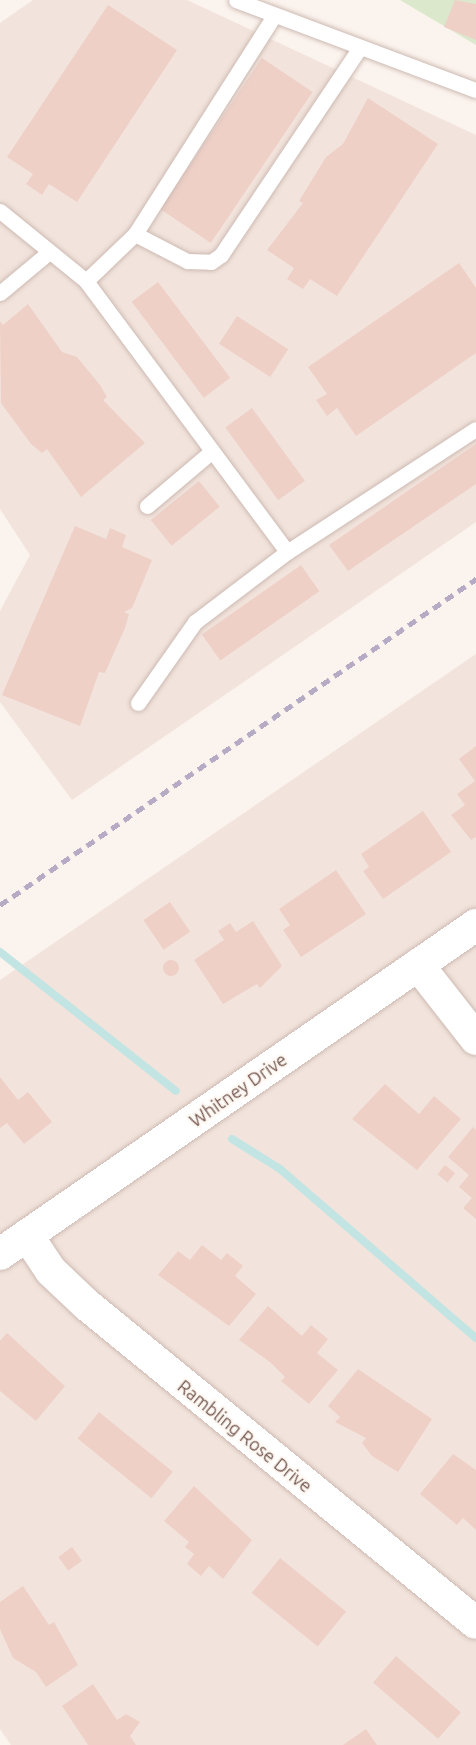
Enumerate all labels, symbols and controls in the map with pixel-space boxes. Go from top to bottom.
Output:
street label: Whitney Drive [185,1048,291,1132]
street label: Rambling Rose Drive [174,1375,316,1497]

